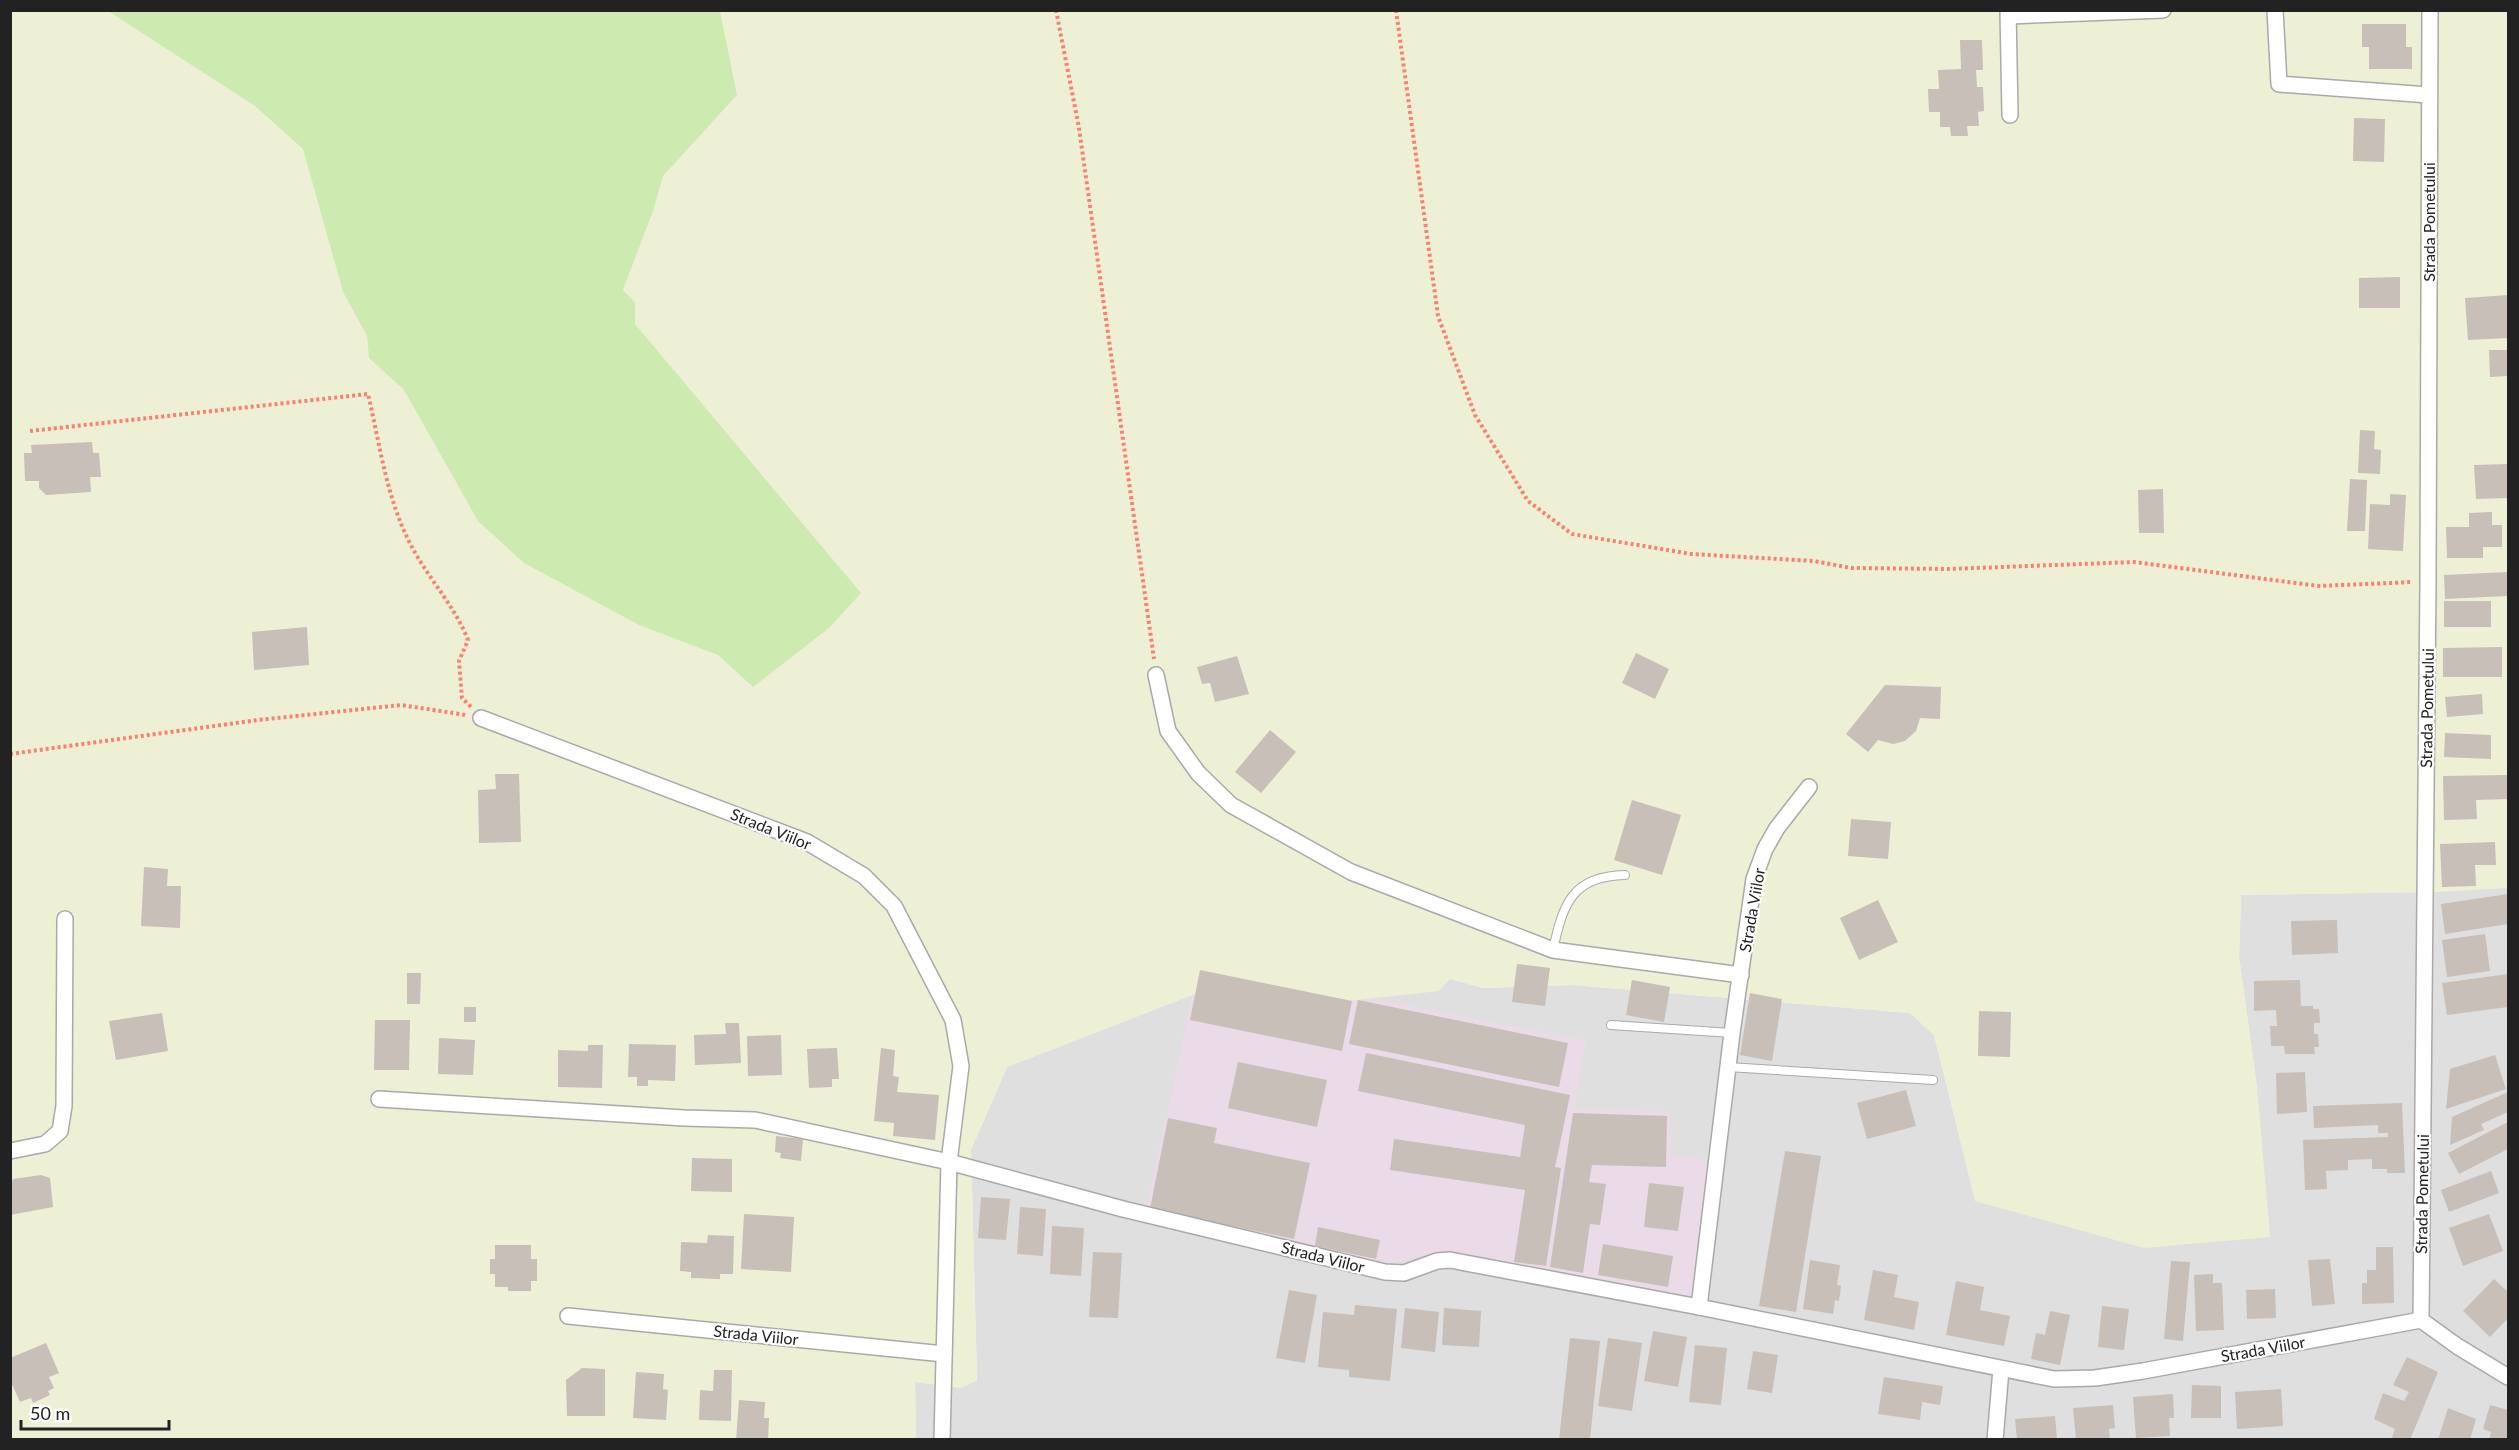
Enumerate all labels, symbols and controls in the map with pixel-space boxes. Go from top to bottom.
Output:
street label: Strada Pometului [2419,162,2438,282]
street label: Strada Pometului [2416,648,2437,768]
street label: Strada Viilor [728,804,814,853]
street label: Strada Viilor [1735,866,1768,954]
street label: Strada Pometului [2411,1134,2432,1254]
street label: Strada Viilor [1279,1237,1367,1276]
street label: Strada Viilor [713,1321,800,1348]
street label: Strada Viilor [2219,1332,2307,1365]
scale bar [21,1393,170,1431]
text: 50 m [30,1402,70,1424]

